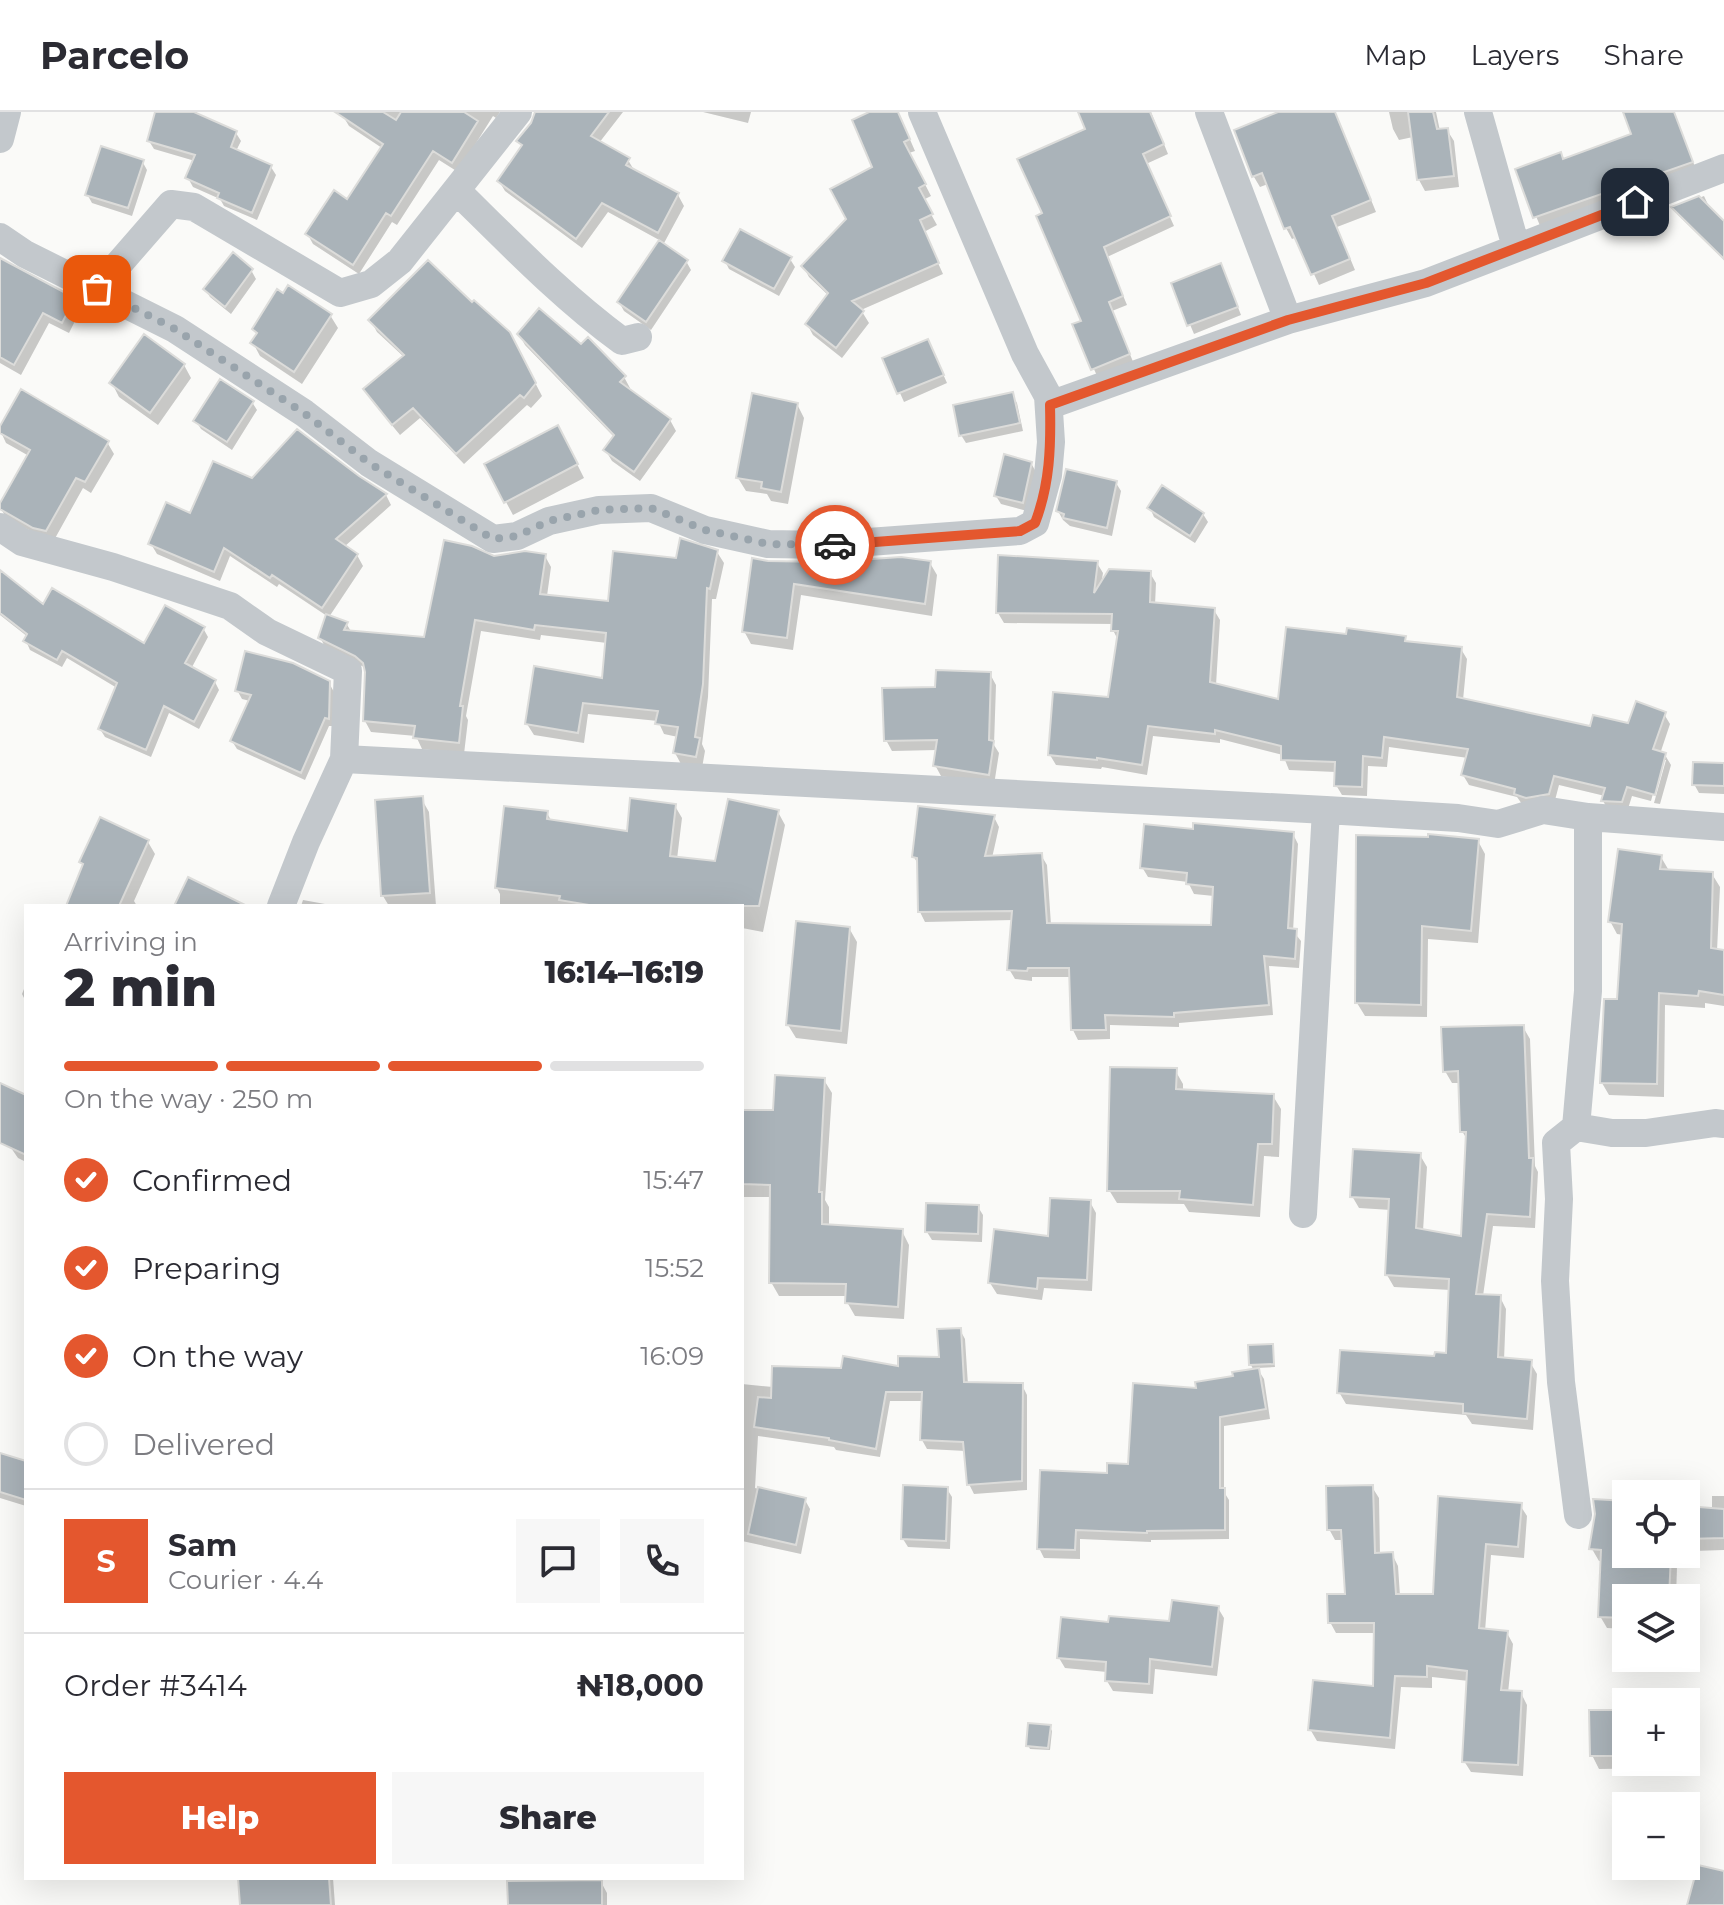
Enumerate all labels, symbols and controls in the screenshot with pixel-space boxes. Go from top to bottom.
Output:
text: Parcelo [40,32,189,79]
text: Map [1364,38,1427,72]
text: Layers [1471,38,1560,72]
text: Share [1604,38,1684,72]
pin [1601,168,1669,236]
icon: home [1613,180,1657,224]
pin [63,255,131,323]
icon: bag [75,267,119,311]
courier [795,505,875,585]
icon: car [813,523,857,567]
text: Arriving in [64,926,198,958]
text: 16:14–16:19 [544,954,704,991]
text: 2 min [64,956,217,1019]
text: On the way · 250 m [64,1083,313,1115]
icon: check [64,1158,108,1202]
text: Confirmed [132,1162,292,1199]
text: 15:47 [643,1164,704,1196]
icon: check [64,1246,108,1290]
text: Preparing [132,1250,281,1287]
text: 15:52 [645,1252,704,1284]
icon: check [64,1334,108,1378]
text: On the way [132,1338,303,1375]
text: 16:09 [640,1340,704,1372]
text: Delivered [132,1426,275,1463]
map controls [1612,1480,1700,1880]
button: locate [1612,1480,1700,1568]
button: chat [516,1519,600,1603]
button: phone [620,1519,704,1603]
text: Sam [168,1527,237,1564]
text: S [96,1543,116,1580]
text: Courier · 4.4 [168,1564,323,1596]
button: layers [1612,1584,1700,1672]
text: Order #3414 [64,1667,247,1704]
text: ₦18,000 [576,1667,704,1704]
button: + [1612,1688,1700,1776]
button: Help [64,1772,376,1864]
button: Share [392,1772,704,1864]
button: − [1612,1792,1700,1880]

